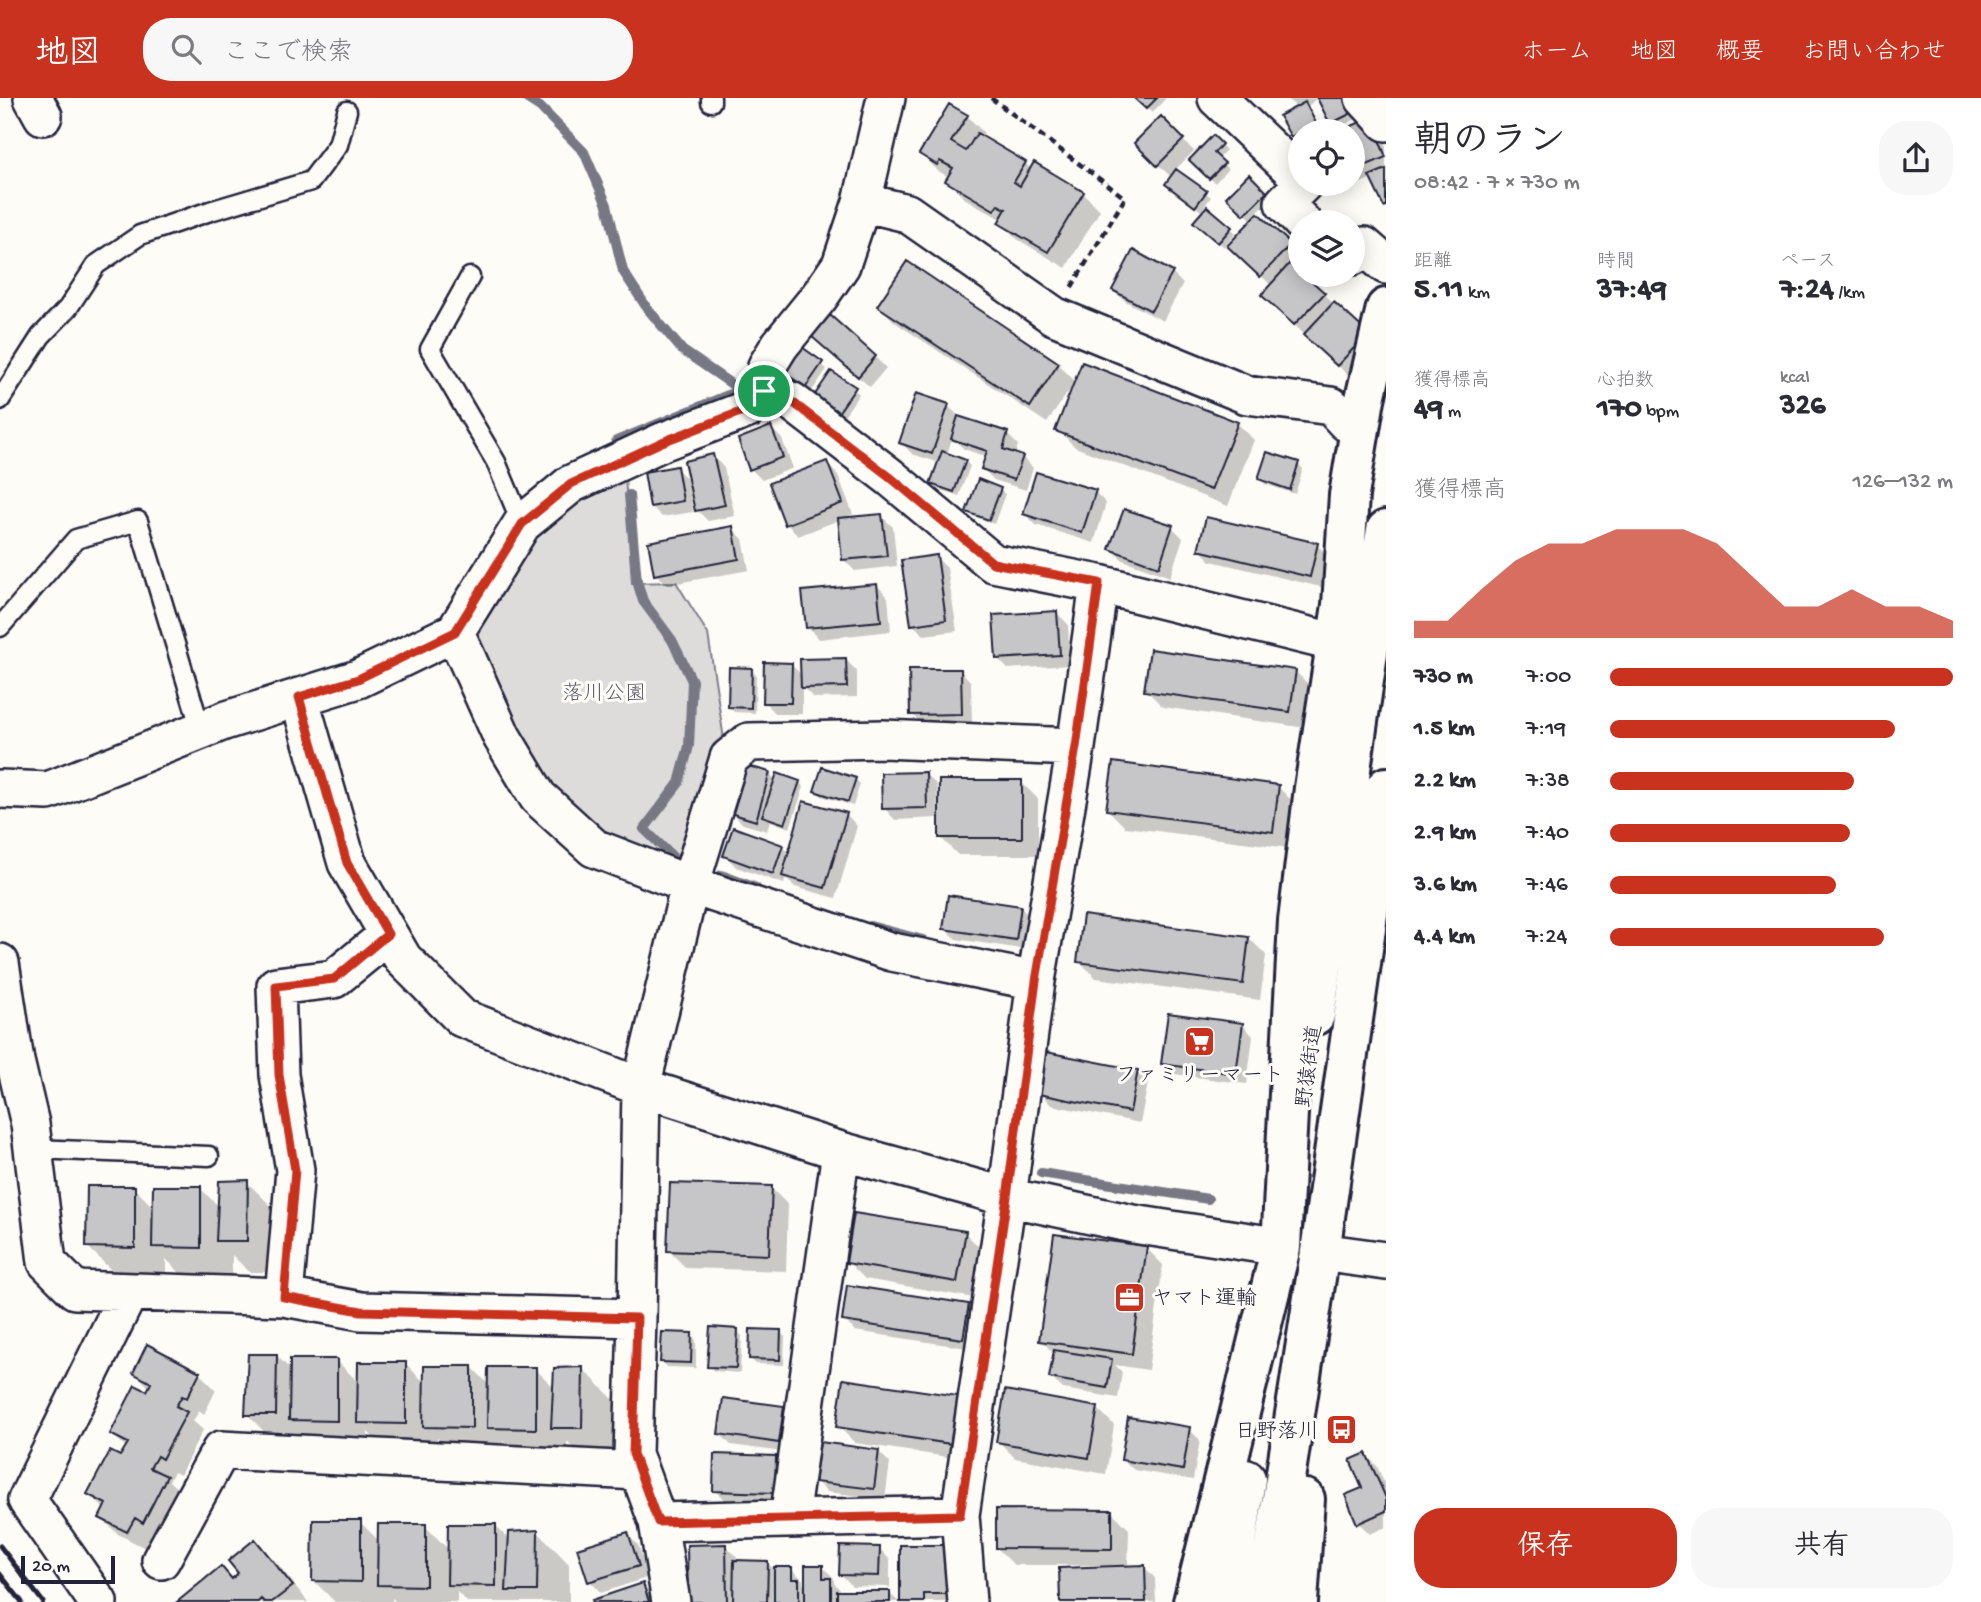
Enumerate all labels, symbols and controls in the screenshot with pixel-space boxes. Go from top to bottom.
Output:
search box [143,18,633,81]
icon: search [167,30,205,68]
text: 地図 [35,37,101,75]
text: ここで検索 [223,39,353,70]
text: ホーム [1521,39,1592,68]
text: 地図 [1630,39,1678,68]
text: 概要 [1716,39,1764,68]
text: お問い合わせ [1802,39,1946,68]
map controls [1288,119,1365,287]
button: locate [1288,119,1365,196]
button: share [1879,121,1953,195]
text: 朝のラン [1414,122,1566,166]
text: 08:42 · 7 × 730 m [1414,170,1580,197]
button: layers [1288,210,1365,287]
text: 距離 [1414,251,1452,274]
text: 時間 [1597,251,1635,274]
text: ペース [1780,251,1836,274]
text: 5.11 [1414,274,1463,309]
text: 37:49 [1597,274,1667,309]
text: 7:24 [1780,274,1834,309]
text: km [1463,282,1490,305]
text: /km [1834,282,1865,305]
pin [734,361,794,421]
text: kcal [1780,367,1810,390]
text: 獲得標高 [1414,370,1490,393]
text: 心拍数 [1597,370,1654,393]
icon: arrive [745,372,783,410]
text: 326 [1780,390,1825,425]
text: 49 [1414,393,1443,428]
text: 170 [1597,393,1642,428]
text: m [1443,401,1461,424]
text: bpm [1642,401,1679,424]
text: 126–132 m [1852,469,1953,496]
text: 獲得標高 [1414,478,1506,505]
text: 730 m [1414,664,1473,691]
text: 7:00 [1526,664,1571,691]
park label: 落川公園 [562,681,646,708]
text: 1.5 km [1414,716,1475,743]
text: 7:19 [1526,716,1566,743]
text: 2.2 km [1414,768,1476,795]
text: 7:38 [1526,768,1570,795]
text: 2.9 km [1414,820,1476,847]
text: 7:40 [1526,820,1569,847]
text: 3.6 km [1414,872,1477,899]
text: 7:46 [1526,872,1568,899]
text: 4.4 km [1414,924,1475,951]
text: 7:24 [1526,924,1567,951]
street label: 野猿街道 [1292,1023,1330,1110]
supermarket icon: ファミリーマート [1183,1025,1217,1059]
place label: ファミリーマート [1116,1065,1284,1090]
office icon: ヤマト運輸 [1112,1280,1146,1314]
place label: ヤマト運輸 [1152,1287,1257,1313]
bus stop icon: 日野落川 [1325,1413,1359,1447]
place label: 日野落川 [1235,1419,1319,1446]
button: 保存 [1414,1508,1677,1588]
button: 共有 [1691,1508,1953,1588]
scale bar [21,1553,116,1585]
text: 20 m [32,1556,70,1579]

